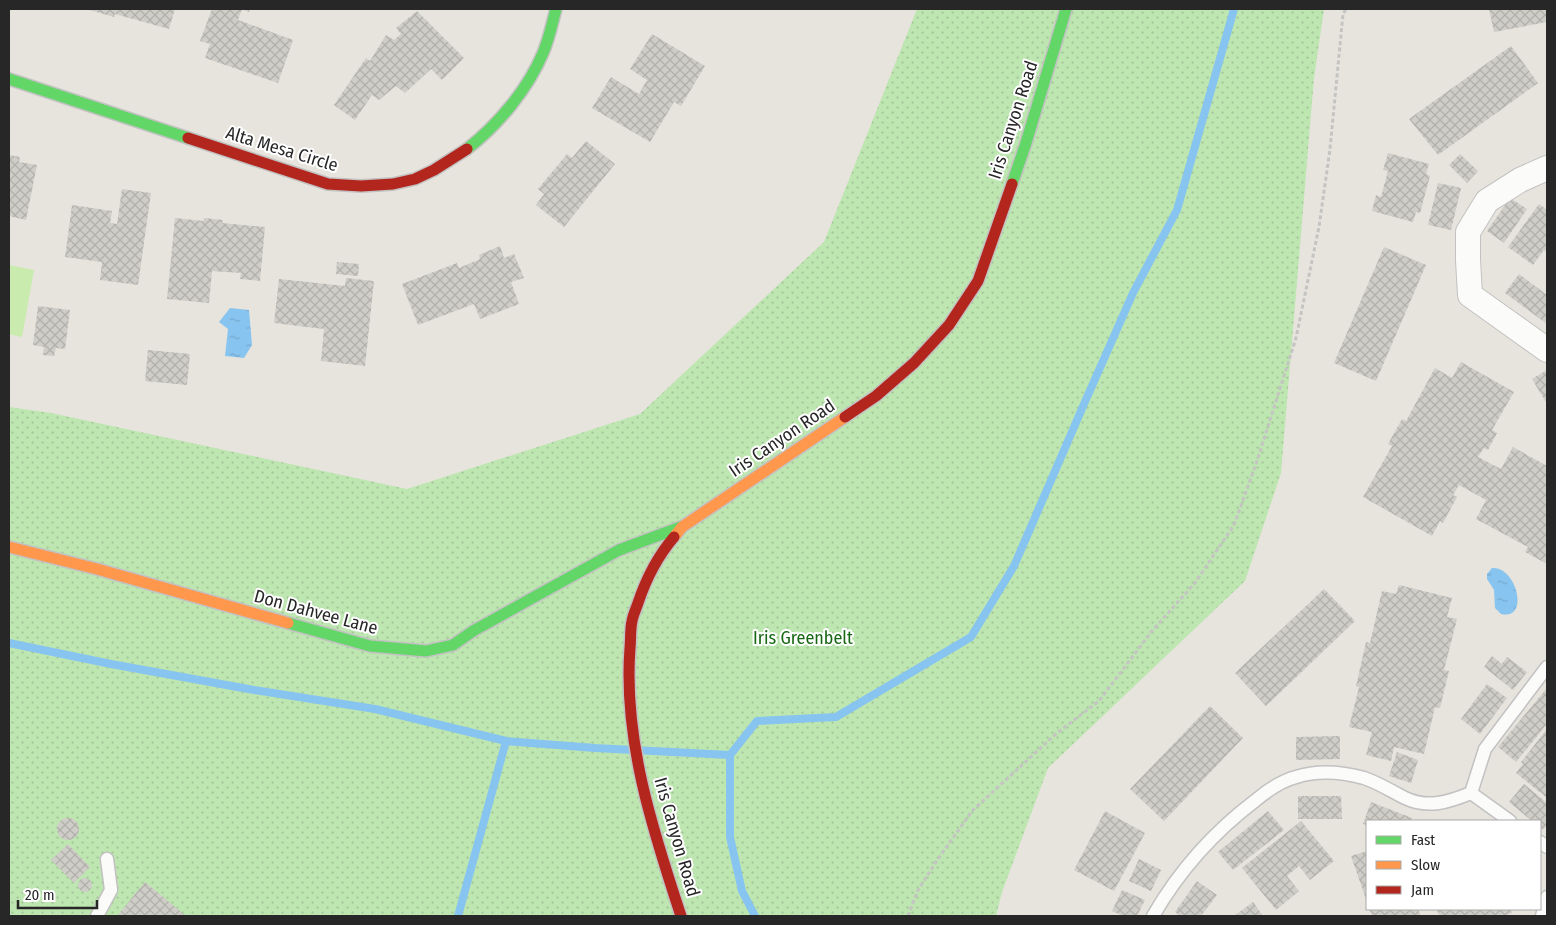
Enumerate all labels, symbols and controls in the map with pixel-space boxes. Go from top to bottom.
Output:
street label: Iris Canyon Road [984,58,1042,182]
street label: Alta Mesa Circle [223,122,341,177]
street label: Iris Canyon Road [725,394,839,482]
street label: Don Dahvee Lane [252,585,380,639]
park label: Iris Greenbelt [753,627,853,649]
street label: Iris Canyon Road [649,775,705,899]
legend [1366,820,1541,910]
text: Fast [1411,831,1435,849]
text: Slow [1411,856,1440,874]
scale bar [18,878,96,910]
text: Jam [1411,881,1434,899]
text: 20 m [25,886,55,904]

